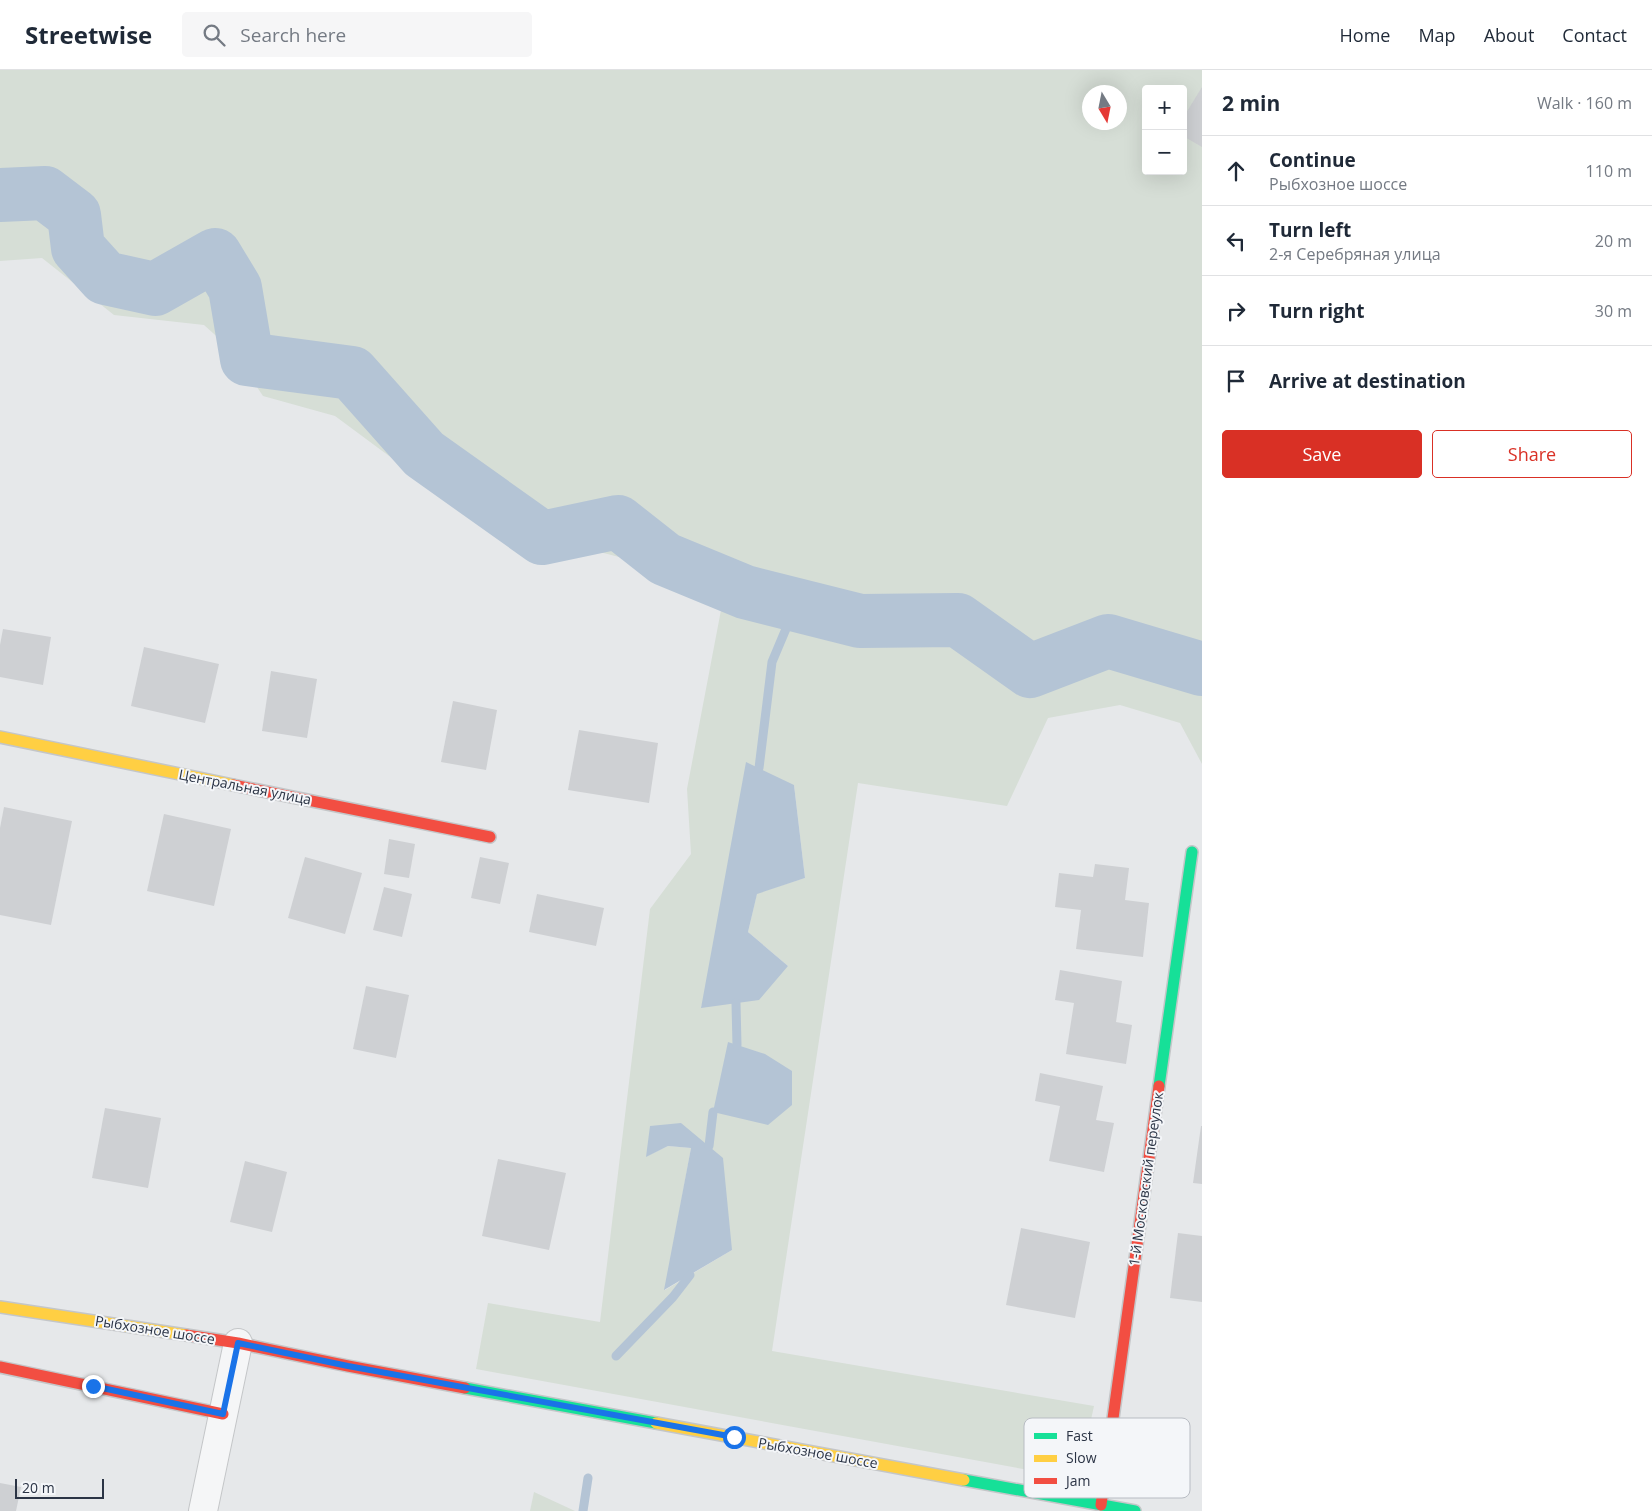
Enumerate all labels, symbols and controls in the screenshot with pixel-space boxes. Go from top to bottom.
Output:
search box [182,12,532,57]
text: Streetwise [25,18,152,51]
icon: search [200,21,228,49]
text: Search here [240,22,346,48]
text: Home [1340,23,1390,47]
text: Map [1418,23,1456,47]
text: About [1484,23,1534,47]
text: Contact [1562,23,1627,47]
north arrow [1082,85,1127,130]
map controls [1142,85,1187,175]
button: + [1142,85,1187,130]
text: 2 min [1222,89,1280,117]
text: Walk · 160 m [1537,92,1632,114]
button: − [1142,130,1187,175]
text: Continue [1269,147,1356,173]
icon: ahead [1222,157,1250,185]
text: 110 m [1586,160,1632,182]
text: Рыбхозное шоссе [1269,173,1407,195]
text: Turn left [1269,217,1351,243]
icon: left [1222,227,1250,255]
text: 20 m [1595,230,1632,252]
text: 2-я Серебряная улица [1269,243,1441,265]
icon: right [1222,297,1250,325]
text: Turn right [1269,298,1364,324]
text: 30 m [1595,300,1632,322]
icon: arrive [1222,367,1250,395]
text: Arrive at destination [1269,368,1466,394]
button: Save [1222,430,1422,478]
button: Share [1432,430,1632,478]
street label: Центральная улица [177,764,313,809]
street label: 1-й Московский переулок [1124,1090,1167,1267]
street label: Рыбхозное шоссе [94,1311,216,1348]
route end [82,1375,105,1398]
legend [1024,1418,1190,1498]
route start [723,1426,746,1449]
text: Fast [1066,1426,1093,1445]
street label: Рыбхозное шоссе [757,1433,879,1472]
text: Slow [1066,1448,1097,1467]
text: Jam [1064,1471,1091,1490]
scale bar [15,1476,104,1499]
text: 20 m [22,1478,55,1497]

